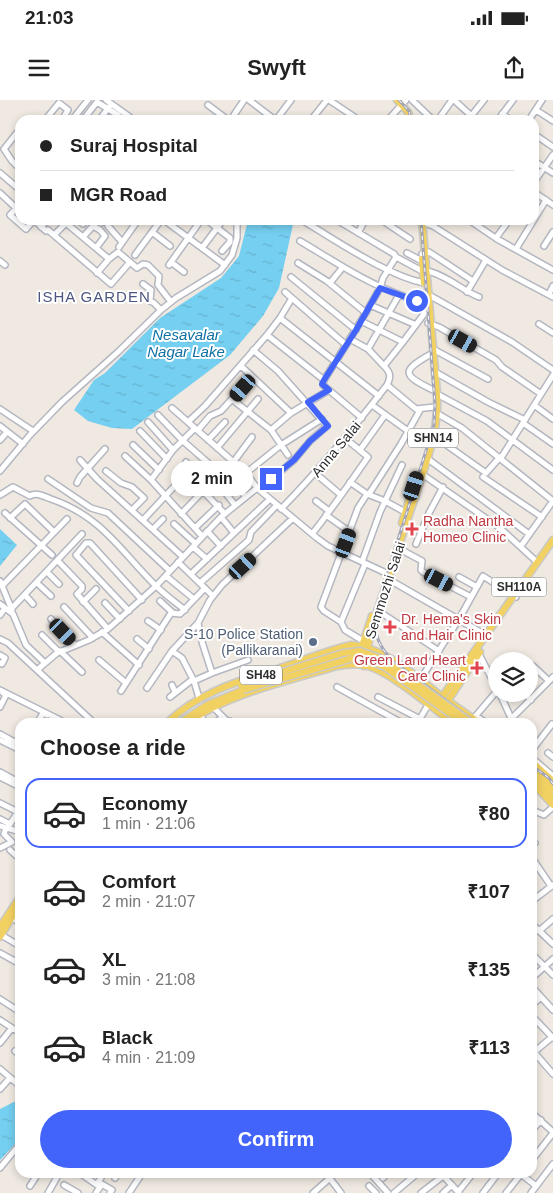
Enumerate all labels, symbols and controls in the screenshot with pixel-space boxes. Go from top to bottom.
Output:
text: 21:03 [25,7,74,28]
icon: menu [25,54,53,82]
icon: share [500,54,528,82]
text: Swyft [247,55,306,80]
text: Suraj Hospital [70,135,198,156]
text: MGR Road [70,184,167,205]
district label: ISHA GARDEN [37,288,151,305]
route start [406,290,428,312]
water label: Nesavalar Nagar Lake [147,326,225,360]
car [446,327,479,355]
car [227,372,258,404]
street label: Anna Salai [308,418,364,480]
road number: SHN14 [408,428,458,448]
callout: 2 min [171,462,254,496]
route end [260,468,282,490]
car [402,469,425,503]
text: 2 min [191,470,233,487]
place label: Radha Nantha Homeo Clinic [423,513,514,545]
marker: Radha Nantha Homeo Clinic [405,522,419,536]
car [333,526,358,560]
street label: Semmozhi Salai [362,539,408,641]
car [226,550,259,582]
car [422,567,455,593]
road number: SH110A [492,578,546,597]
place label: Dr. Hema's Skin and Hair Clinic [401,611,501,643]
car [47,616,78,648]
marker: Dr. Hema's Skin and Hair Clinic [383,620,397,634]
place label: S-10 Police Station (Pallikaranai) [184,626,303,658]
marker: S-10 Police Station (Pallikaranai) [307,636,319,648]
place label: Green Land Heart Care Clinic [354,652,466,684]
map controls [488,652,538,702]
button: layers [488,652,538,702]
marker: Green Land Heart Care Clinic [470,661,484,675]
road number: SH48 [240,666,282,684]
text: Choose a ride [40,735,185,760]
icon: car [42,791,87,836]
text: Economy [102,793,188,814]
text: ₹80 [478,803,510,824]
text: 1 min · 21:06 [102,815,195,832]
icon: car [42,869,87,914]
text: Comfort [102,871,176,892]
text: ₹107 [467,881,510,902]
text: 2 min · 21:07 [102,893,195,910]
icon: car [42,947,87,992]
text: XL [102,949,126,970]
text: ₹135 [467,959,510,980]
text: 3 min · 21:08 [102,971,195,988]
icon: car [42,1025,87,1070]
text: Black [102,1027,153,1048]
text: ₹113 [468,1037,510,1058]
text: 4 min · 21:09 [102,1049,195,1066]
button: Confirm [40,1110,512,1168]

